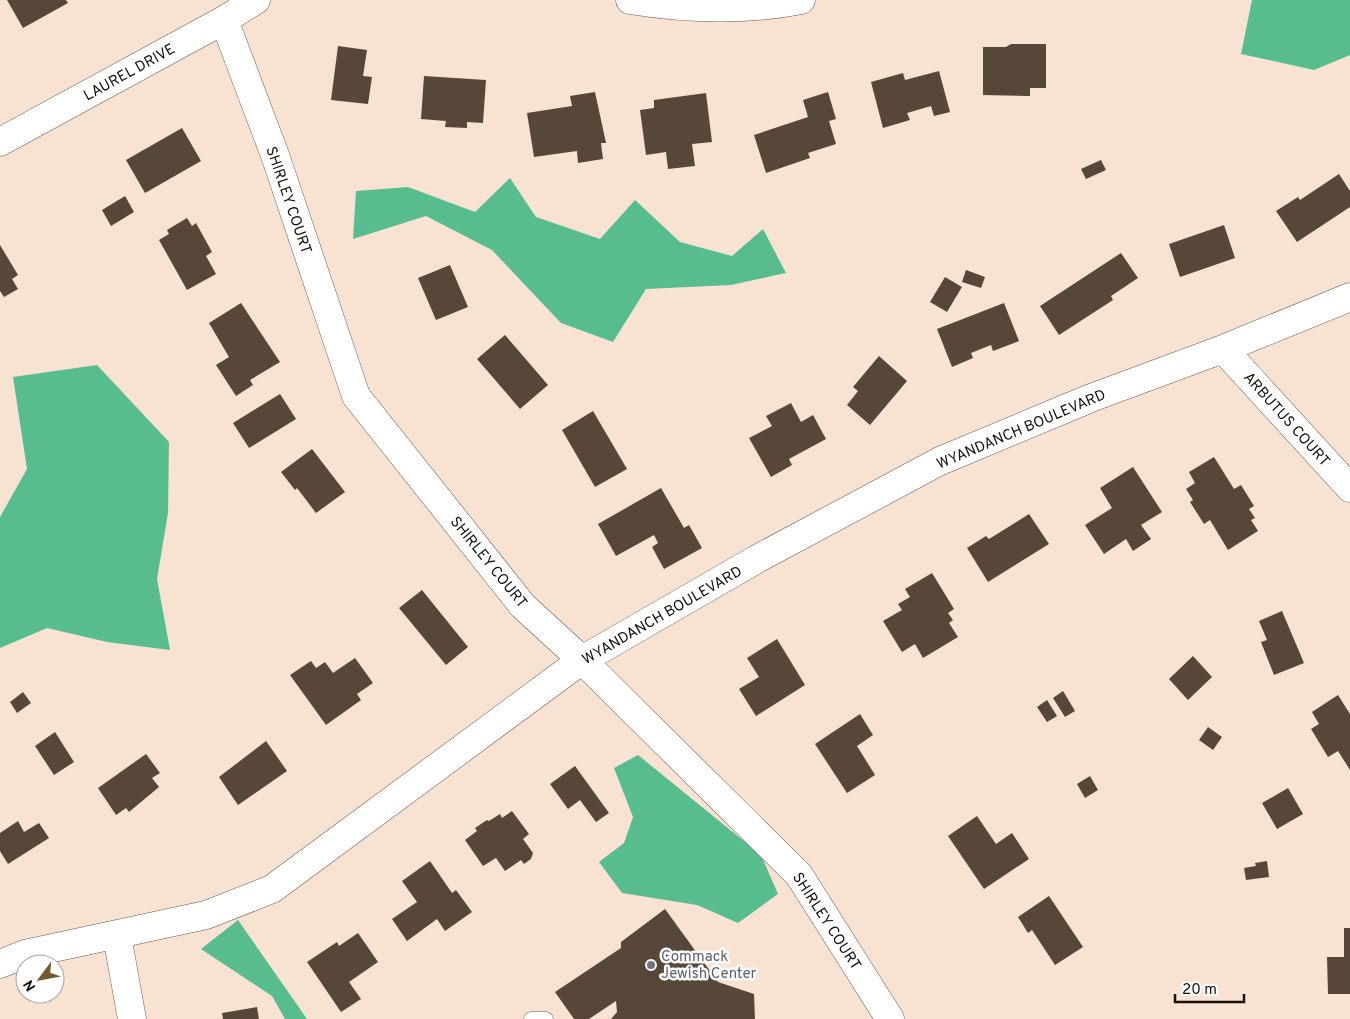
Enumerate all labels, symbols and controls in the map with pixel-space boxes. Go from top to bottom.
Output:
street label: LAUREL DRIVE [81,40,179,106]
street label: SHIRLEY COURT [260,144,315,257]
street label: ARBUTUS COURT [1238,369,1333,471]
street label: WYANDANCH BOULEVARD [934,386,1109,475]
street label: SHIRLEY COURT [445,513,531,613]
street label: WYANDANCH BOULEVARD [579,563,746,670]
street label: SHIRLEY COURT [787,870,864,974]
place label: Commack Jewish Center [661,948,757,984]
north arrow [15,954,65,1004]
marker: Commack Jewish Center [645,959,657,971]
scale bar [1175,972,1244,1004]
text: N [20,976,40,994]
text: 20 m [1182,981,1217,1000]

